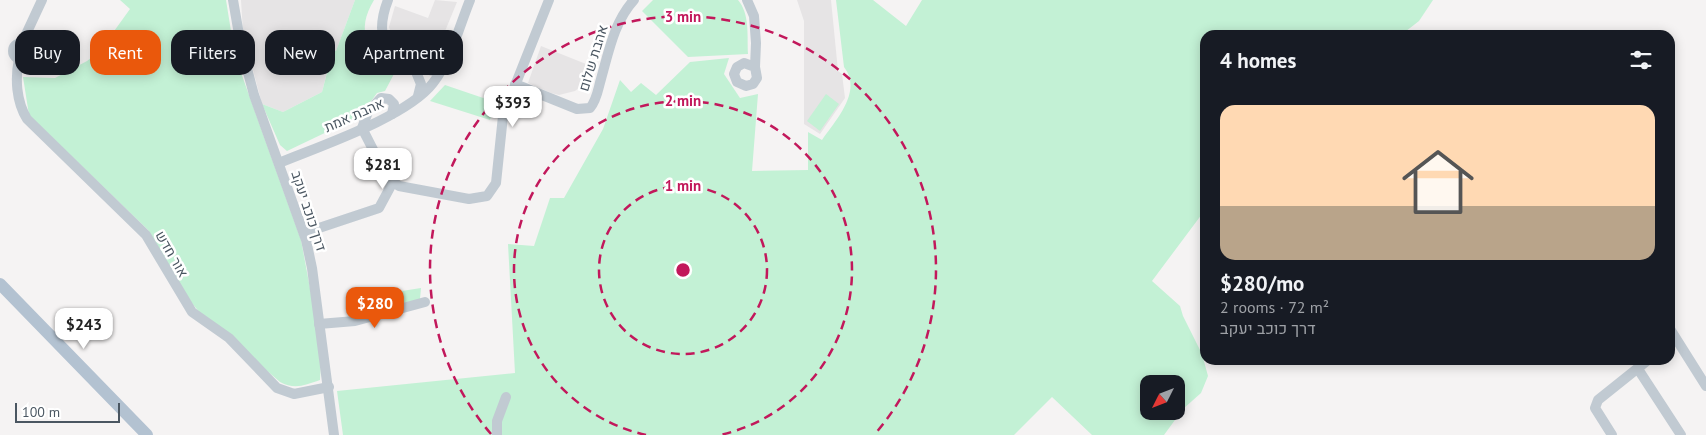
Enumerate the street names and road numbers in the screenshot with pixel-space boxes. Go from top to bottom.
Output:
street label: אהבת שלום [574,23,612,93]
street label: אהבת אמת [321,94,387,136]
street label: דרך כוכב יעקב [288,168,330,254]
street label: אור חדש [152,228,192,280]

